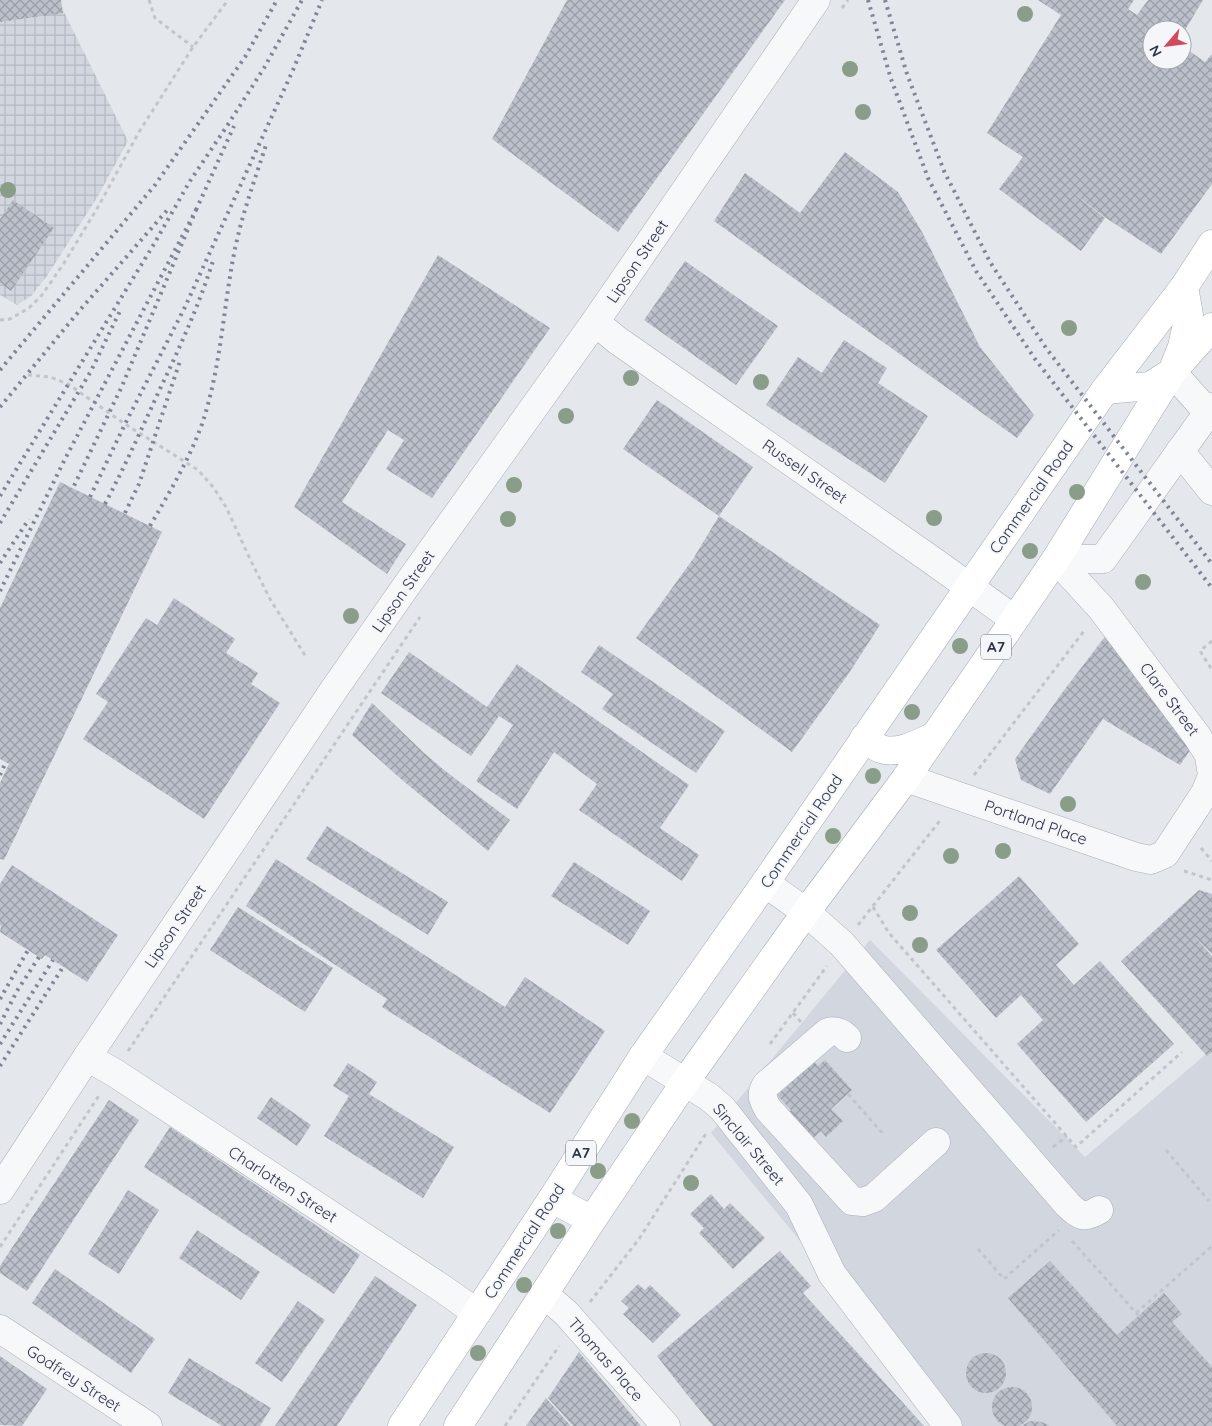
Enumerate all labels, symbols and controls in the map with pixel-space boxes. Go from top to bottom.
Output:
north arrow [1142,20,1192,70]
text: N [1145,42,1166,60]
street label: Lipson Street [602,216,672,306]
street label: Russell Street [759,434,851,508]
street label: Commercial Road [985,437,1077,557]
street label: Lipson Street [367,546,439,636]
road number: A7 [981,634,1011,660]
street label: Clare Street [1136,658,1204,740]
street label: Commercial Road [755,770,847,892]
street label: Portland Place [982,795,1090,849]
street label: Lipson Street [140,881,210,971]
street label: Sinclair Street [709,1099,789,1189]
road number: A7 [566,1140,596,1166]
street label: Charlotten Street [225,1141,341,1227]
street label: Commercial Road [479,1180,569,1302]
street label: Thomas Place [564,1313,648,1405]
street label: Godfrey Street [23,1340,125,1416]

